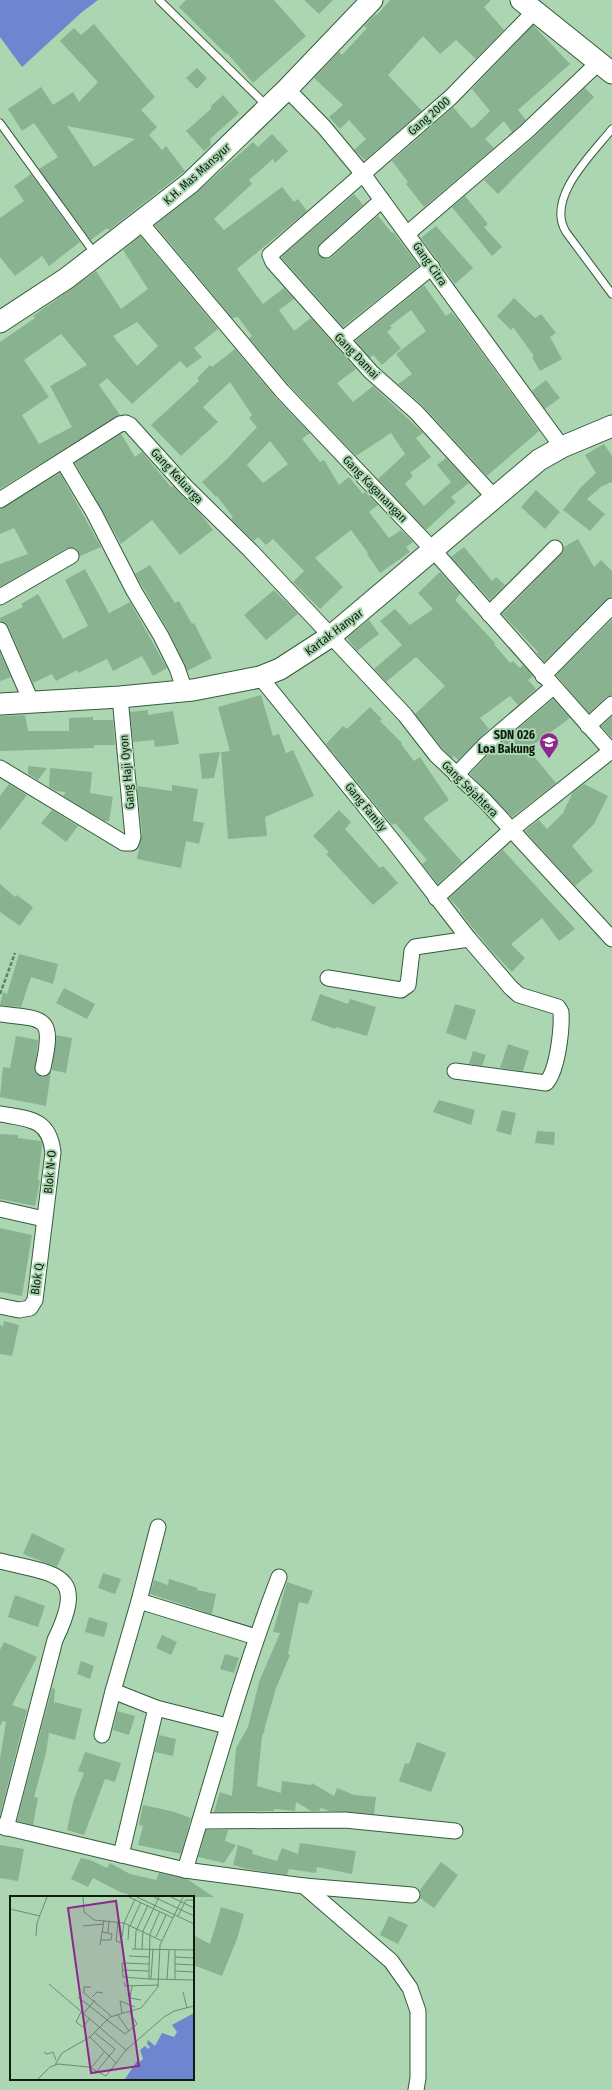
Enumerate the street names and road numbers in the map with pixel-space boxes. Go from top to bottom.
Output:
street label: Gang 2000 [405,94,453,138]
street label: K.H. Mas Mansyur [161,140,234,208]
street label: Gang Citra [410,239,450,289]
street label: Gang Damai [332,330,382,382]
street label: Gang Keluarga [148,446,206,507]
street label: Gang Kaganangan [340,453,410,525]
street label: Kartak Hanyar [302,605,366,658]
street label: Gang Haji Oyon [117,734,137,810]
street label: Gang Sejahtera [439,758,501,820]
street label: Gang Family [342,780,390,835]
street label: Blok N-O [41,1150,59,1194]
street label: Blok Q [28,1262,46,1296]

